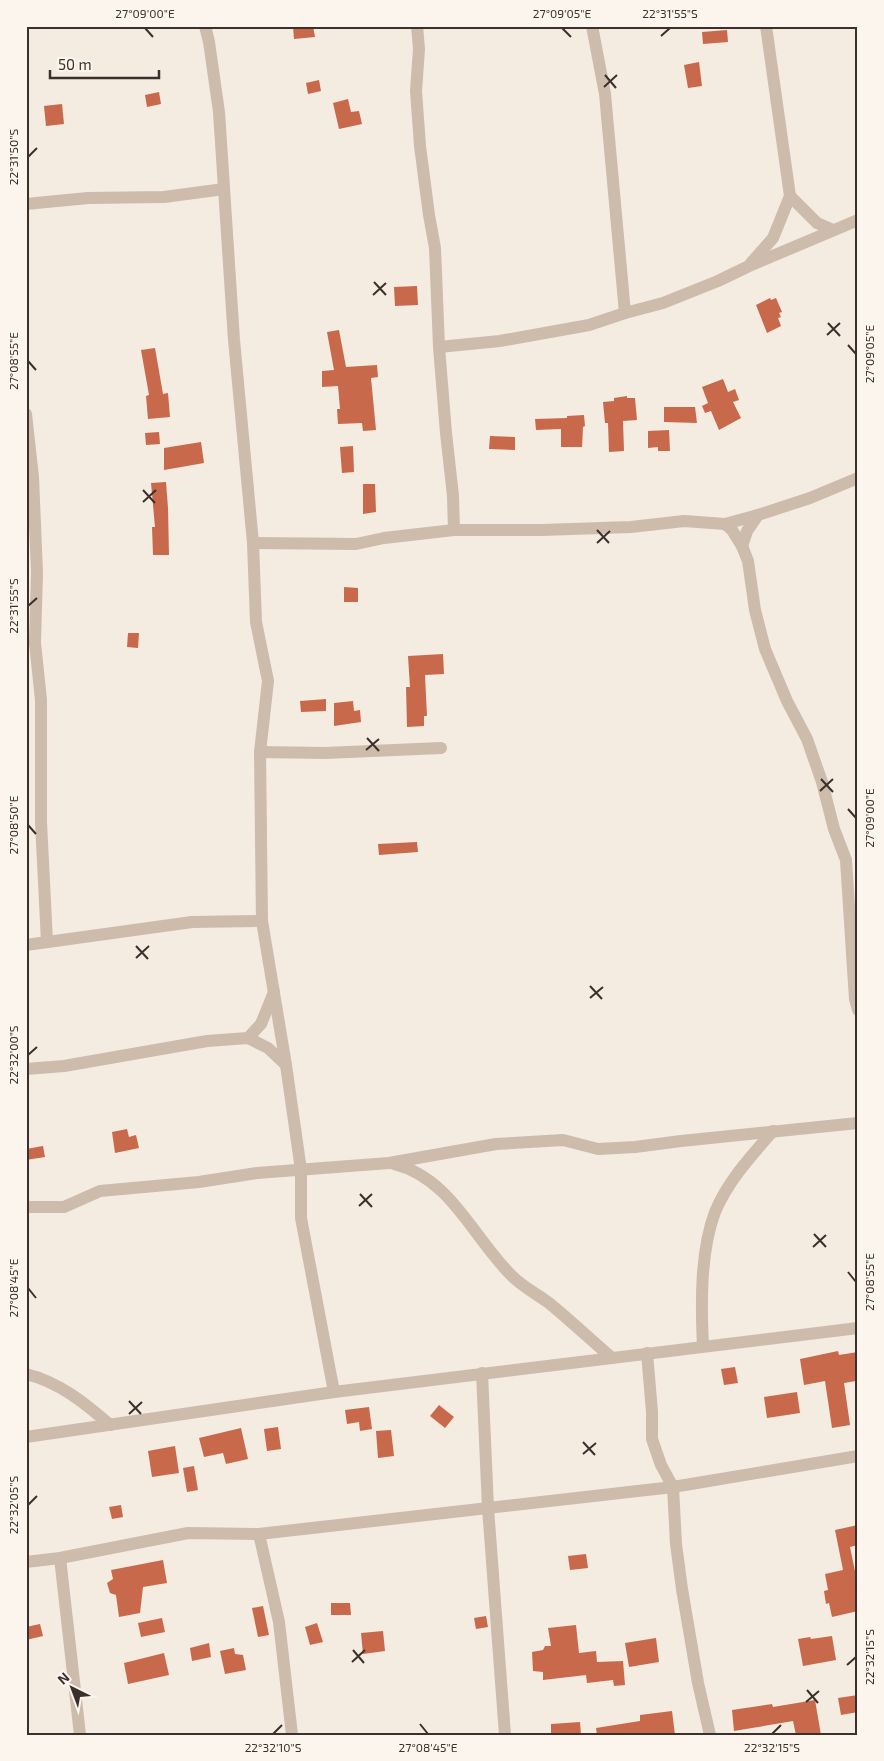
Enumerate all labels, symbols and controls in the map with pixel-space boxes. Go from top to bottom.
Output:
text: 27°09'00"E [115,6,175,20]
text: 27°09'05"E [533,6,592,20]
text: 22°31'55"S [642,6,698,20]
scale bar [50,48,159,80]
text: 50 m [58,55,92,73]
text: 22°31'50"S [6,129,20,185]
text: 27°09'05"E [862,324,876,383]
text: 27°08'55"E [6,332,20,390]
text: 22°31'55"S [6,578,20,634]
text: 27°09'00"E [862,788,876,848]
text: 27°08'50"E [6,795,20,854]
text: 22°32'00"S [6,1025,20,1085]
text: 27°08'55"E [862,1253,876,1311]
text: 27°08'45"E [6,1258,20,1317]
text: 22°32'05"S [6,1476,20,1534]
text: 22°32'15"S [862,1629,876,1685]
north arrow [48,1664,98,1714]
text: N [54,1668,72,1688]
text: 22°32'10"S [245,1740,302,1754]
text: 27°08'45"E [399,1740,458,1754]
text: 22°32'15"S [744,1740,800,1754]

